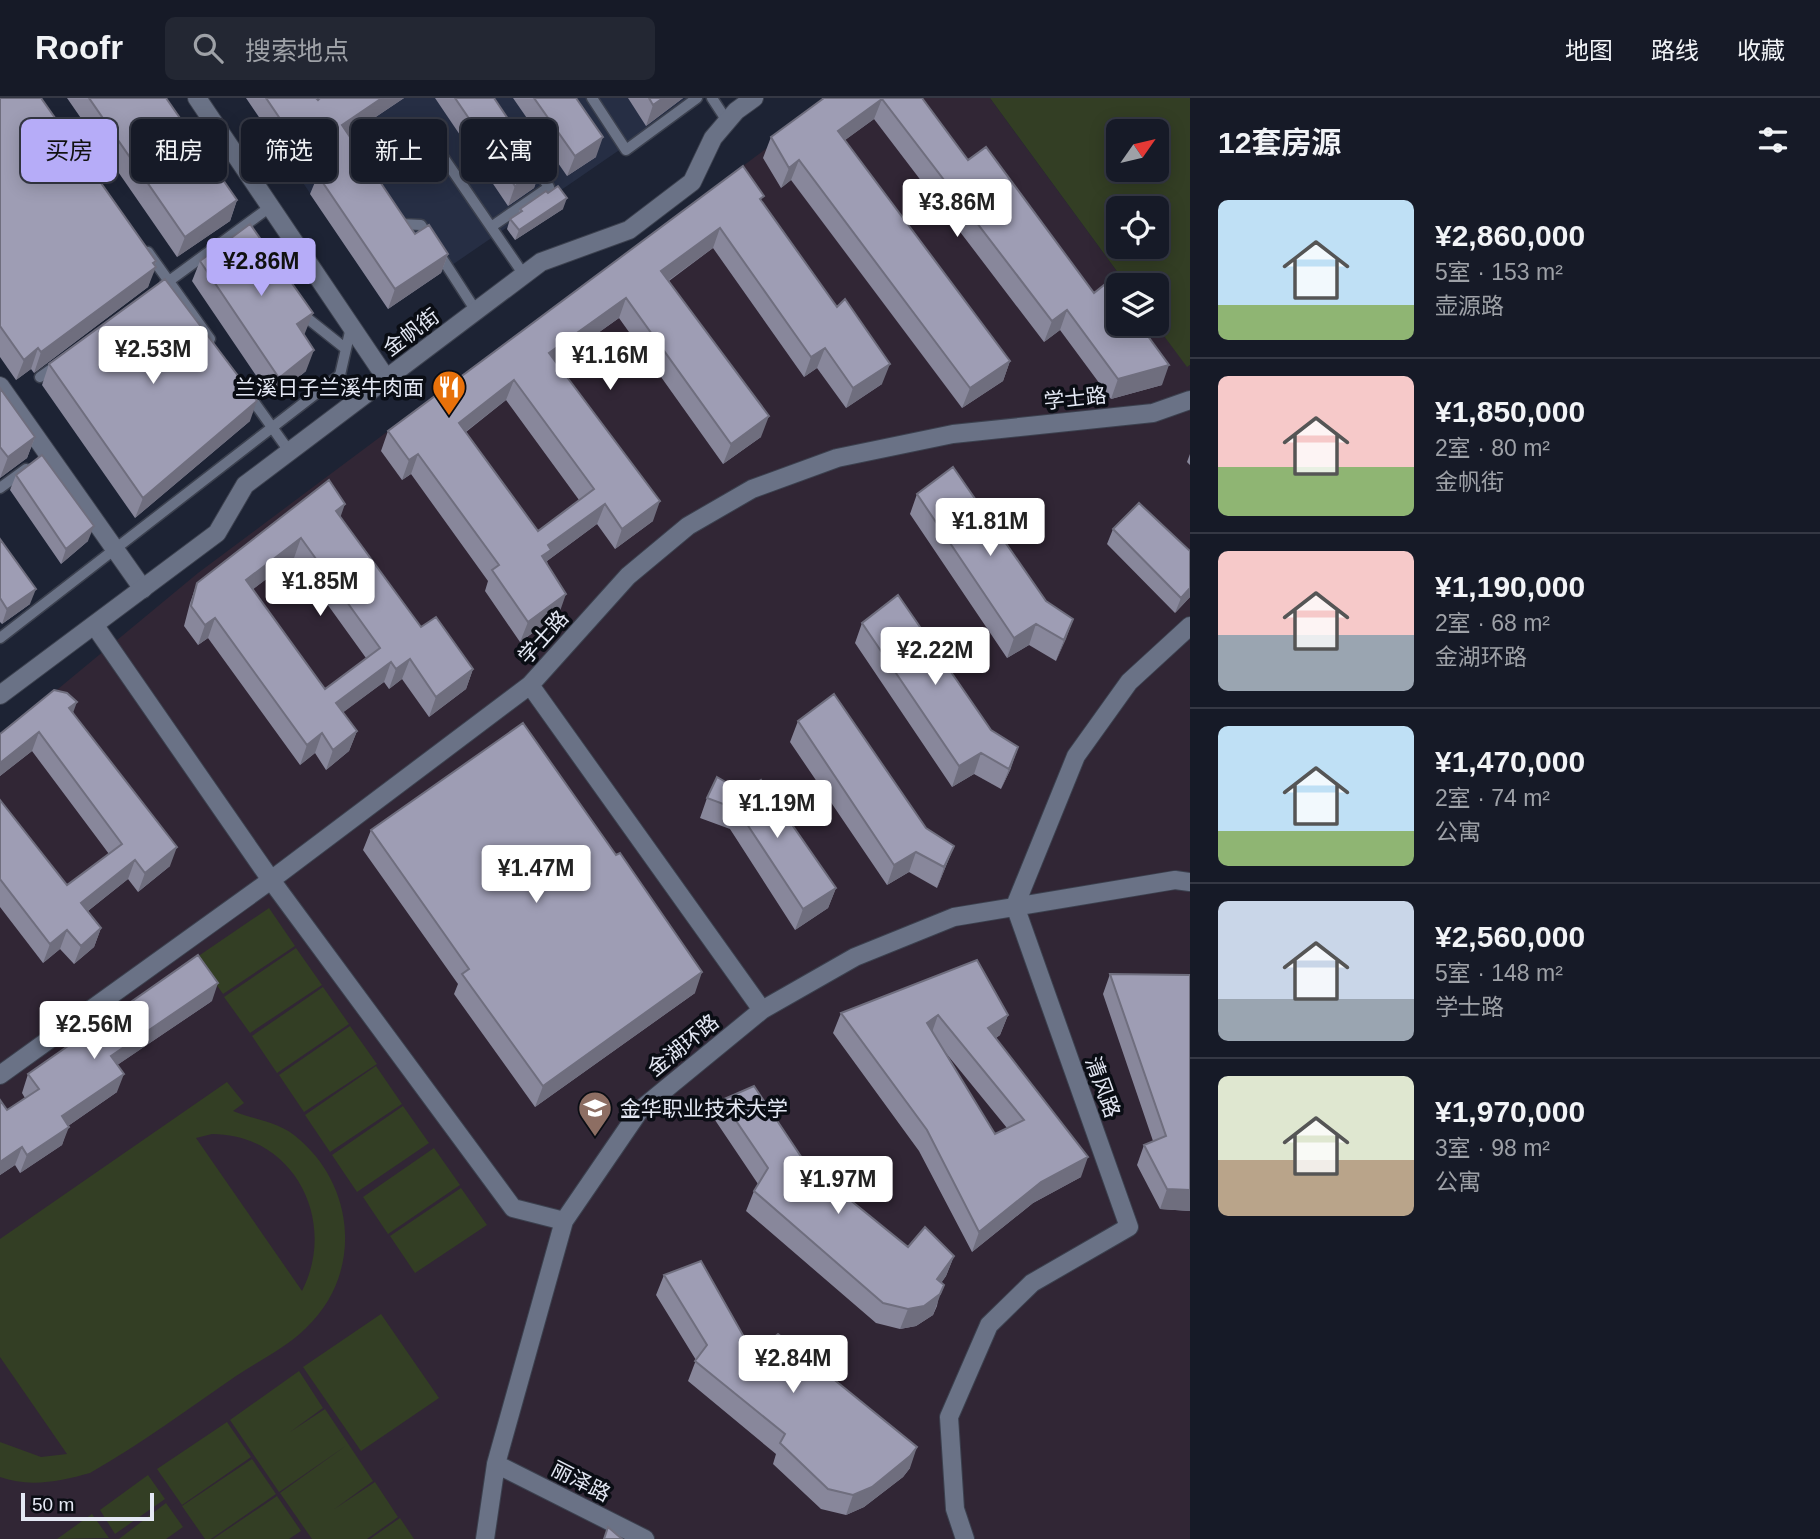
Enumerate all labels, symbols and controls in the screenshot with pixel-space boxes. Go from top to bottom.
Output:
search box [165,17,655,80]
text: Roofr [35,29,123,66]
icon: search [189,29,227,67]
text: 搜索地点 [245,36,349,66]
text: 地图 [1565,37,1613,64]
text: 路线 [1651,37,1699,64]
text: 收藏 [1737,37,1785,64]
chip: 买房 [21,119,117,182]
chip: 租房 [131,119,227,182]
chip: 筛选 [241,119,337,182]
chip: 新上 [351,119,447,182]
chip: 公寓 [461,119,557,182]
north arrow [1106,119,1169,182]
map controls [1106,119,1169,336]
icon: filters [1754,121,1792,159]
text: 12套房源 [1218,126,1341,159]
pin: ¥3.86M [900,180,1014,239]
text: ¥3.86M [919,189,995,215]
button: locate [1106,196,1169,259]
text: ¥2,860,000 [1435,219,1585,252]
icon: home [1274,228,1358,312]
pin: ¥2.86M [204,238,318,298]
text: ¥2.86M [223,248,299,274]
text: 5室 · 153 m² [1435,259,1563,285]
button: layers [1106,273,1169,336]
text: 壶源路 [1435,293,1504,319]
street label: 金帆街 [379,304,443,360]
pin: ¥2.53M [96,327,210,386]
pin: ¥1.16M [553,332,667,392]
text: ¥2.53M [115,336,191,362]
text: ¥1.16M [572,342,648,368]
restaurant icon: 兰溪日子兰溪牛肉面 [430,368,468,417]
place label: 兰溪日子兰溪牛肉面 [235,376,424,399]
street label: 学士路 [1042,383,1108,413]
text: ¥1,850,000 [1435,395,1585,428]
icon: home [1274,404,1358,488]
text: 2室 · 80 m² [1435,435,1550,461]
text: 金帆街 [1435,469,1504,495]
pin: ¥1.81M [933,498,1047,558]
text: ¥1.81M [952,508,1028,534]
pin: ¥1.85M [263,559,377,618]
text: ¥1.85M [282,568,358,594]
text: ¥1,190,000 [1435,570,1585,603]
icon: home [1274,579,1358,663]
street label: 学士路 [513,606,573,668]
text: 2室 · 68 m² [1435,610,1550,636]
pin: ¥2.22M [878,628,992,687]
text: ¥2.22M [897,637,973,663]
text: 金湖环路 [1435,644,1527,670]
text: ¥1,470,000 [1435,745,1585,778]
icon: home [1274,754,1358,838]
pin: ¥1.19M [720,780,834,840]
text: 2室 · 74 m² [1435,785,1550,811]
text: ¥1.19M [739,790,815,816]
text: 公寓 [1435,819,1481,845]
pin: ¥1.47M [479,846,593,905]
text: ¥1.47M [498,855,574,881]
text: ¥2,560,000 [1435,920,1585,953]
icon: home [1274,929,1358,1013]
text: 5室 · 148 m² [1435,960,1563,986]
text: 学士路 [1435,994,1504,1020]
pin: ¥2.56M [37,1002,151,1061]
street label: 金湖环路 [643,1010,723,1080]
text: ¥2.56M [56,1011,132,1037]
street label: 清风路 [1081,1053,1125,1121]
school or university icon: 金华职业技术大学 [576,1089,614,1138]
text: ¥1,970,000 [1435,1095,1585,1128]
place label: 金华职业技术大学 [620,1097,788,1120]
icon: home [1274,1104,1358,1188]
text: 3室 · 98 m² [1435,1135,1550,1161]
pin: ¥1.97M [781,1156,895,1216]
text: ¥1.97M [800,1166,876,1192]
text: 公寓 [1435,1169,1481,1195]
pin: ¥2.84M [736,1336,850,1395]
text: ¥2.84M [755,1345,831,1371]
street label: 丽泽路 [548,1456,614,1506]
scale bar [21,1490,154,1522]
text: 50 m [32,1494,74,1515]

